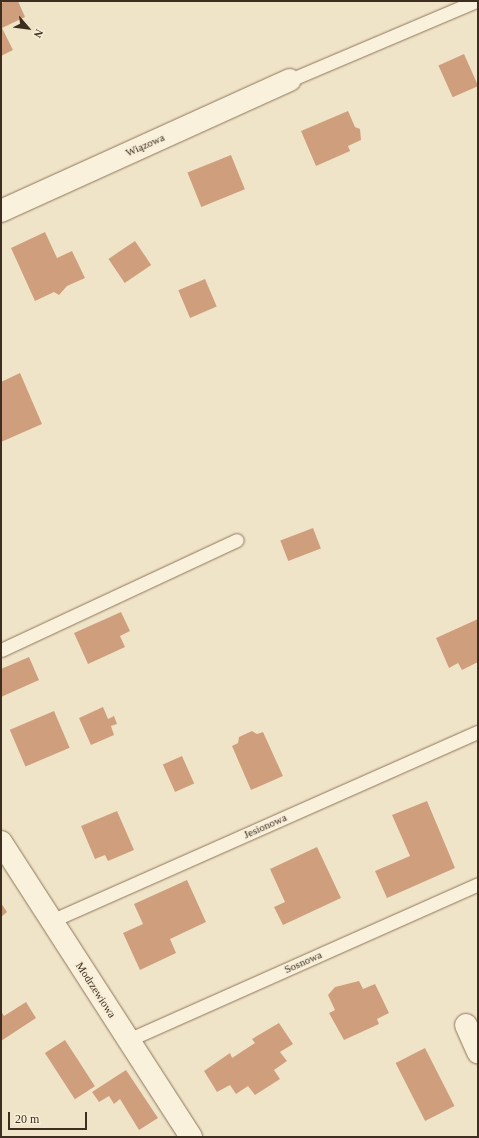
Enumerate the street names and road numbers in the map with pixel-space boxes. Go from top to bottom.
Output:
street label: Wiązowa [124,131,166,159]
street label: Jesionowa [241,811,289,841]
street label: Sosnowa [282,948,324,976]
street label: Modrzewiowa [73,960,119,1020]

